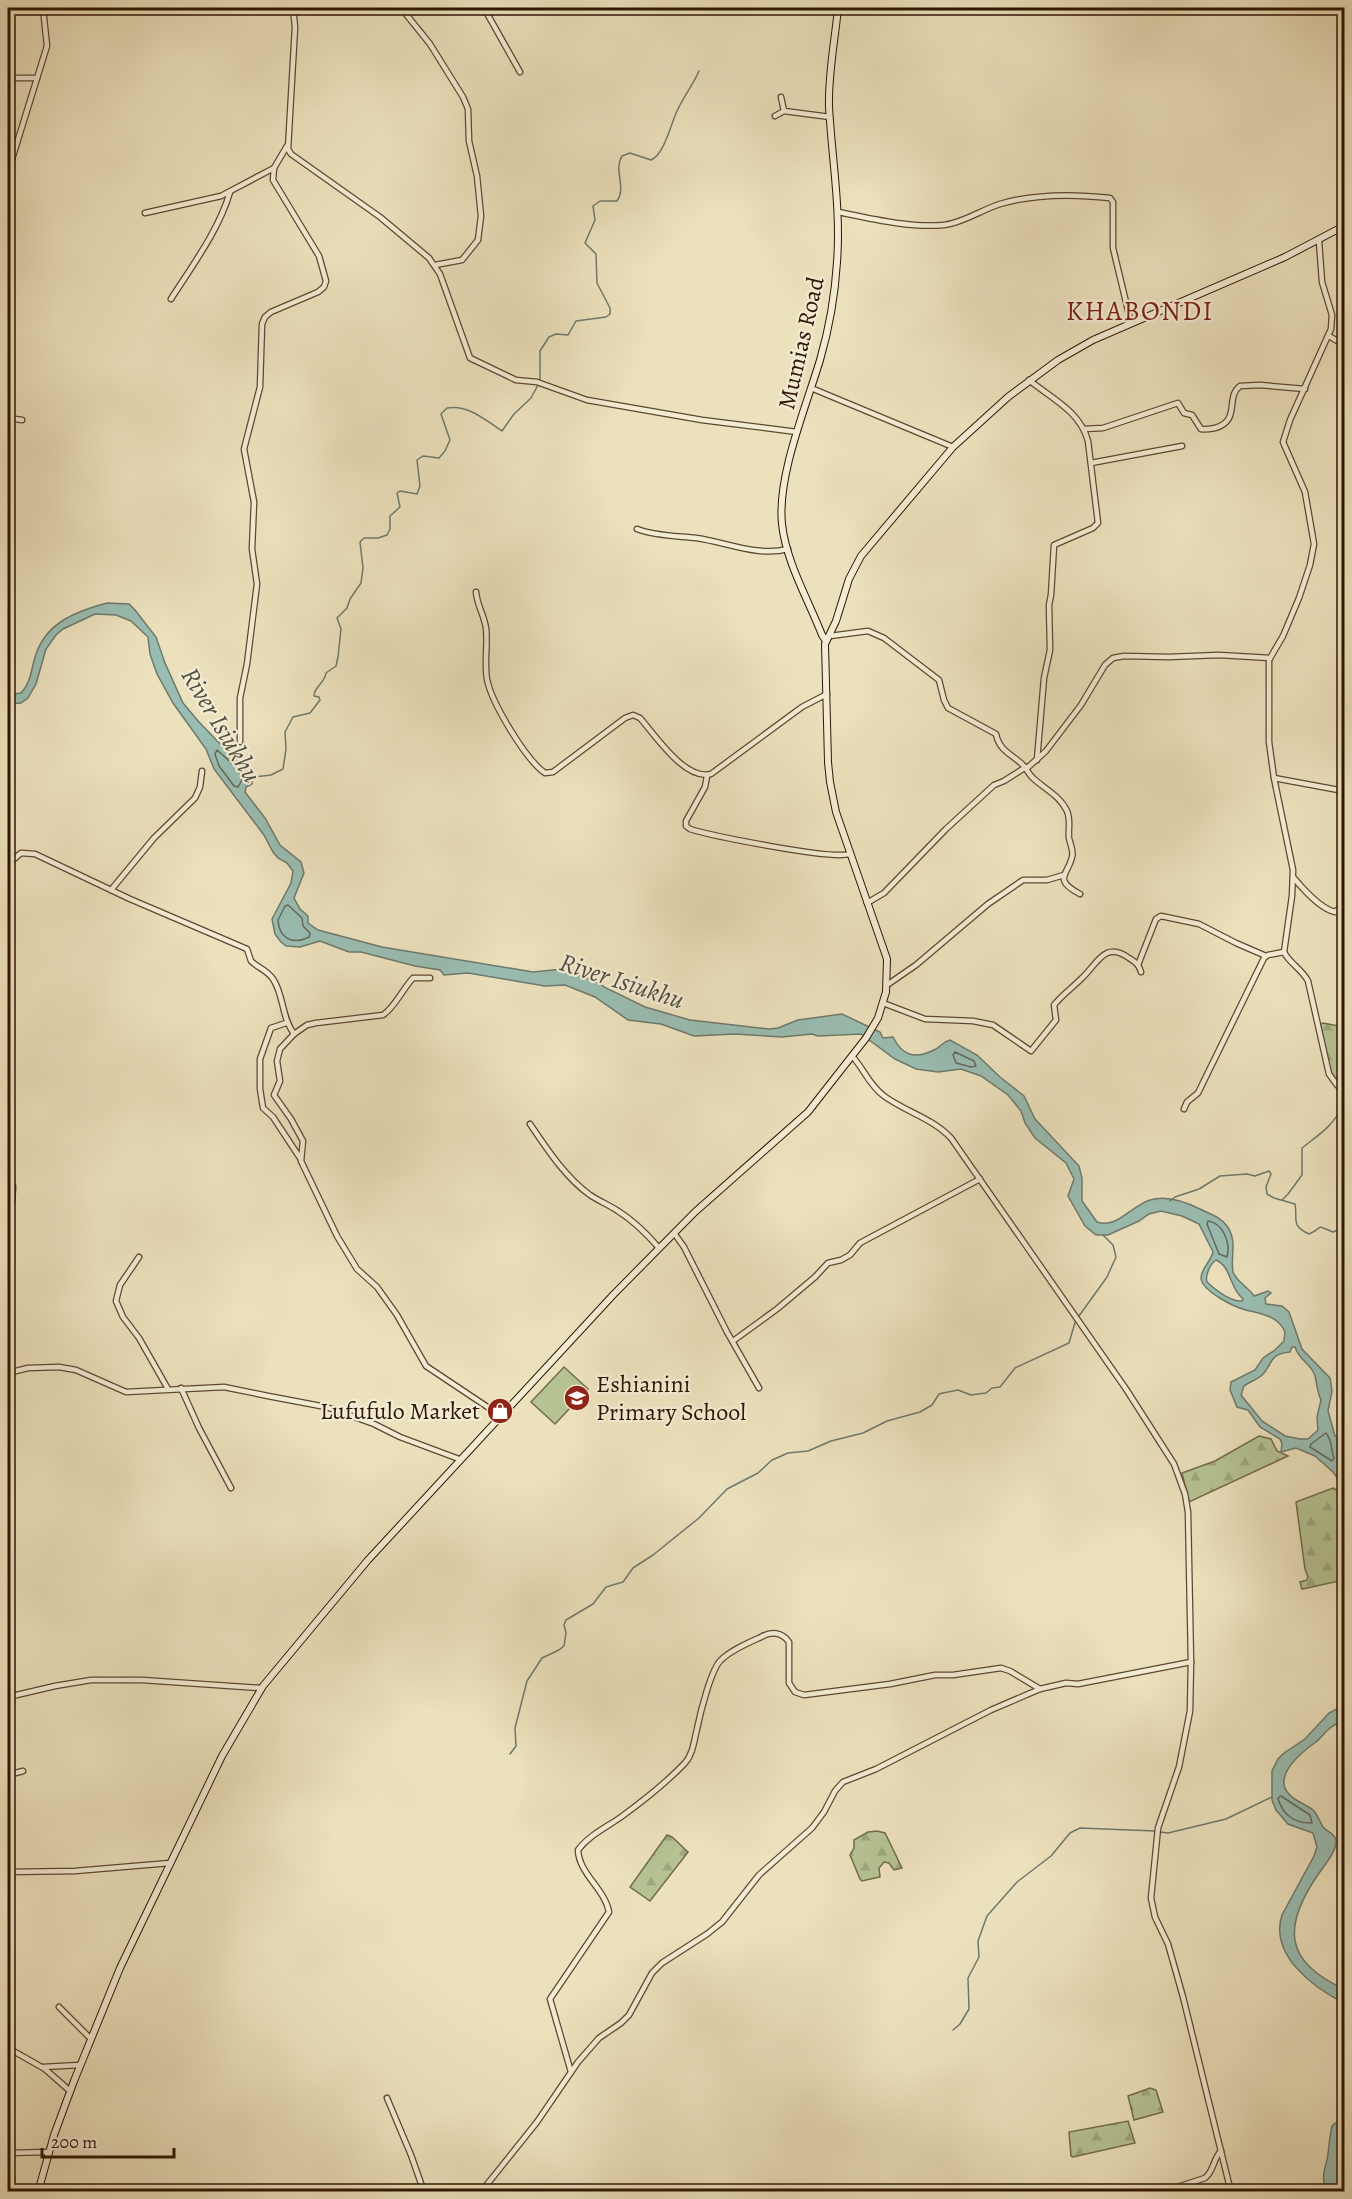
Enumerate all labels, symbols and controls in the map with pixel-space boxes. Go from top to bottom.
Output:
street label: Mumias Road [770,273,832,412]
district label: KHABONDI [1066,293,1214,329]
water label: River Isiukhu [173,661,269,790]
water label: River Isiukhu [555,944,689,1018]
place label: Eshianini Primary School [596,1368,746,1428]
school or university icon: Eshianini Primary School [562,1383,592,1413]
place label: Lufufulo Market [320,1395,480,1427]
shop icon: Lufufulo Market [485,1396,515,1426]
scale bar [42,2121,174,2159]
text: 200 m [51,2130,97,2154]

